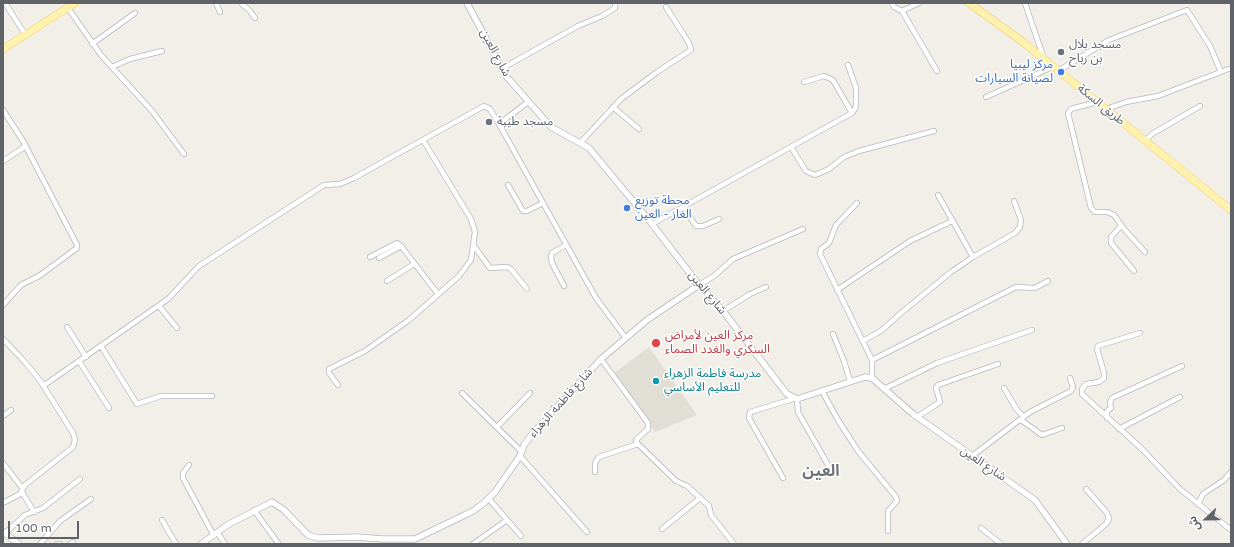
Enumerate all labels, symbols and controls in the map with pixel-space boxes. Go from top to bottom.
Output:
street label: شارع العين [476,27,514,79]
place label: مسجد بلال بن رباح [1069,38,1121,66]
marker: مسجد بلال بن رباح [1056,47,1066,57]
place label: مركز ليبيا لصيانة السيارات [975,58,1053,86]
marker: مركز ليبيا لصيانة السيارات [1056,67,1066,77]
street label: طريق السكة [1074,81,1128,129]
place label: مسجد طيبة [497,115,553,129]
marker: مسجد طيبة [484,117,494,127]
place label: محطة توزيع الغاز - العين [635,194,692,222]
marker: محطة توزيع الغاز - العين [622,203,632,213]
street label: شارع العين [685,268,729,318]
place label: مركز العين لأمراض السكري والغدد الصماء [665,329,770,357]
marker: مركز العين لأمراض السكري والغدد الصماء [650,337,662,349]
street label: شارع فاطمة الزهراء [526,365,596,441]
place label: مدرسة فاطمة الزهراء للتعليم الأساسي [664,367,761,395]
marker: مدرسة فاطمة الزهراء للتعليم الأساسي [651,376,661,386]
street label: شارع العين [957,443,1009,485]
district label: العين [802,462,840,482]
north arrow [1186,499,1226,539]
scale bar [10,513,81,539]
text: ش [1186,514,1203,533]
text: 100 m [15,521,52,535]

